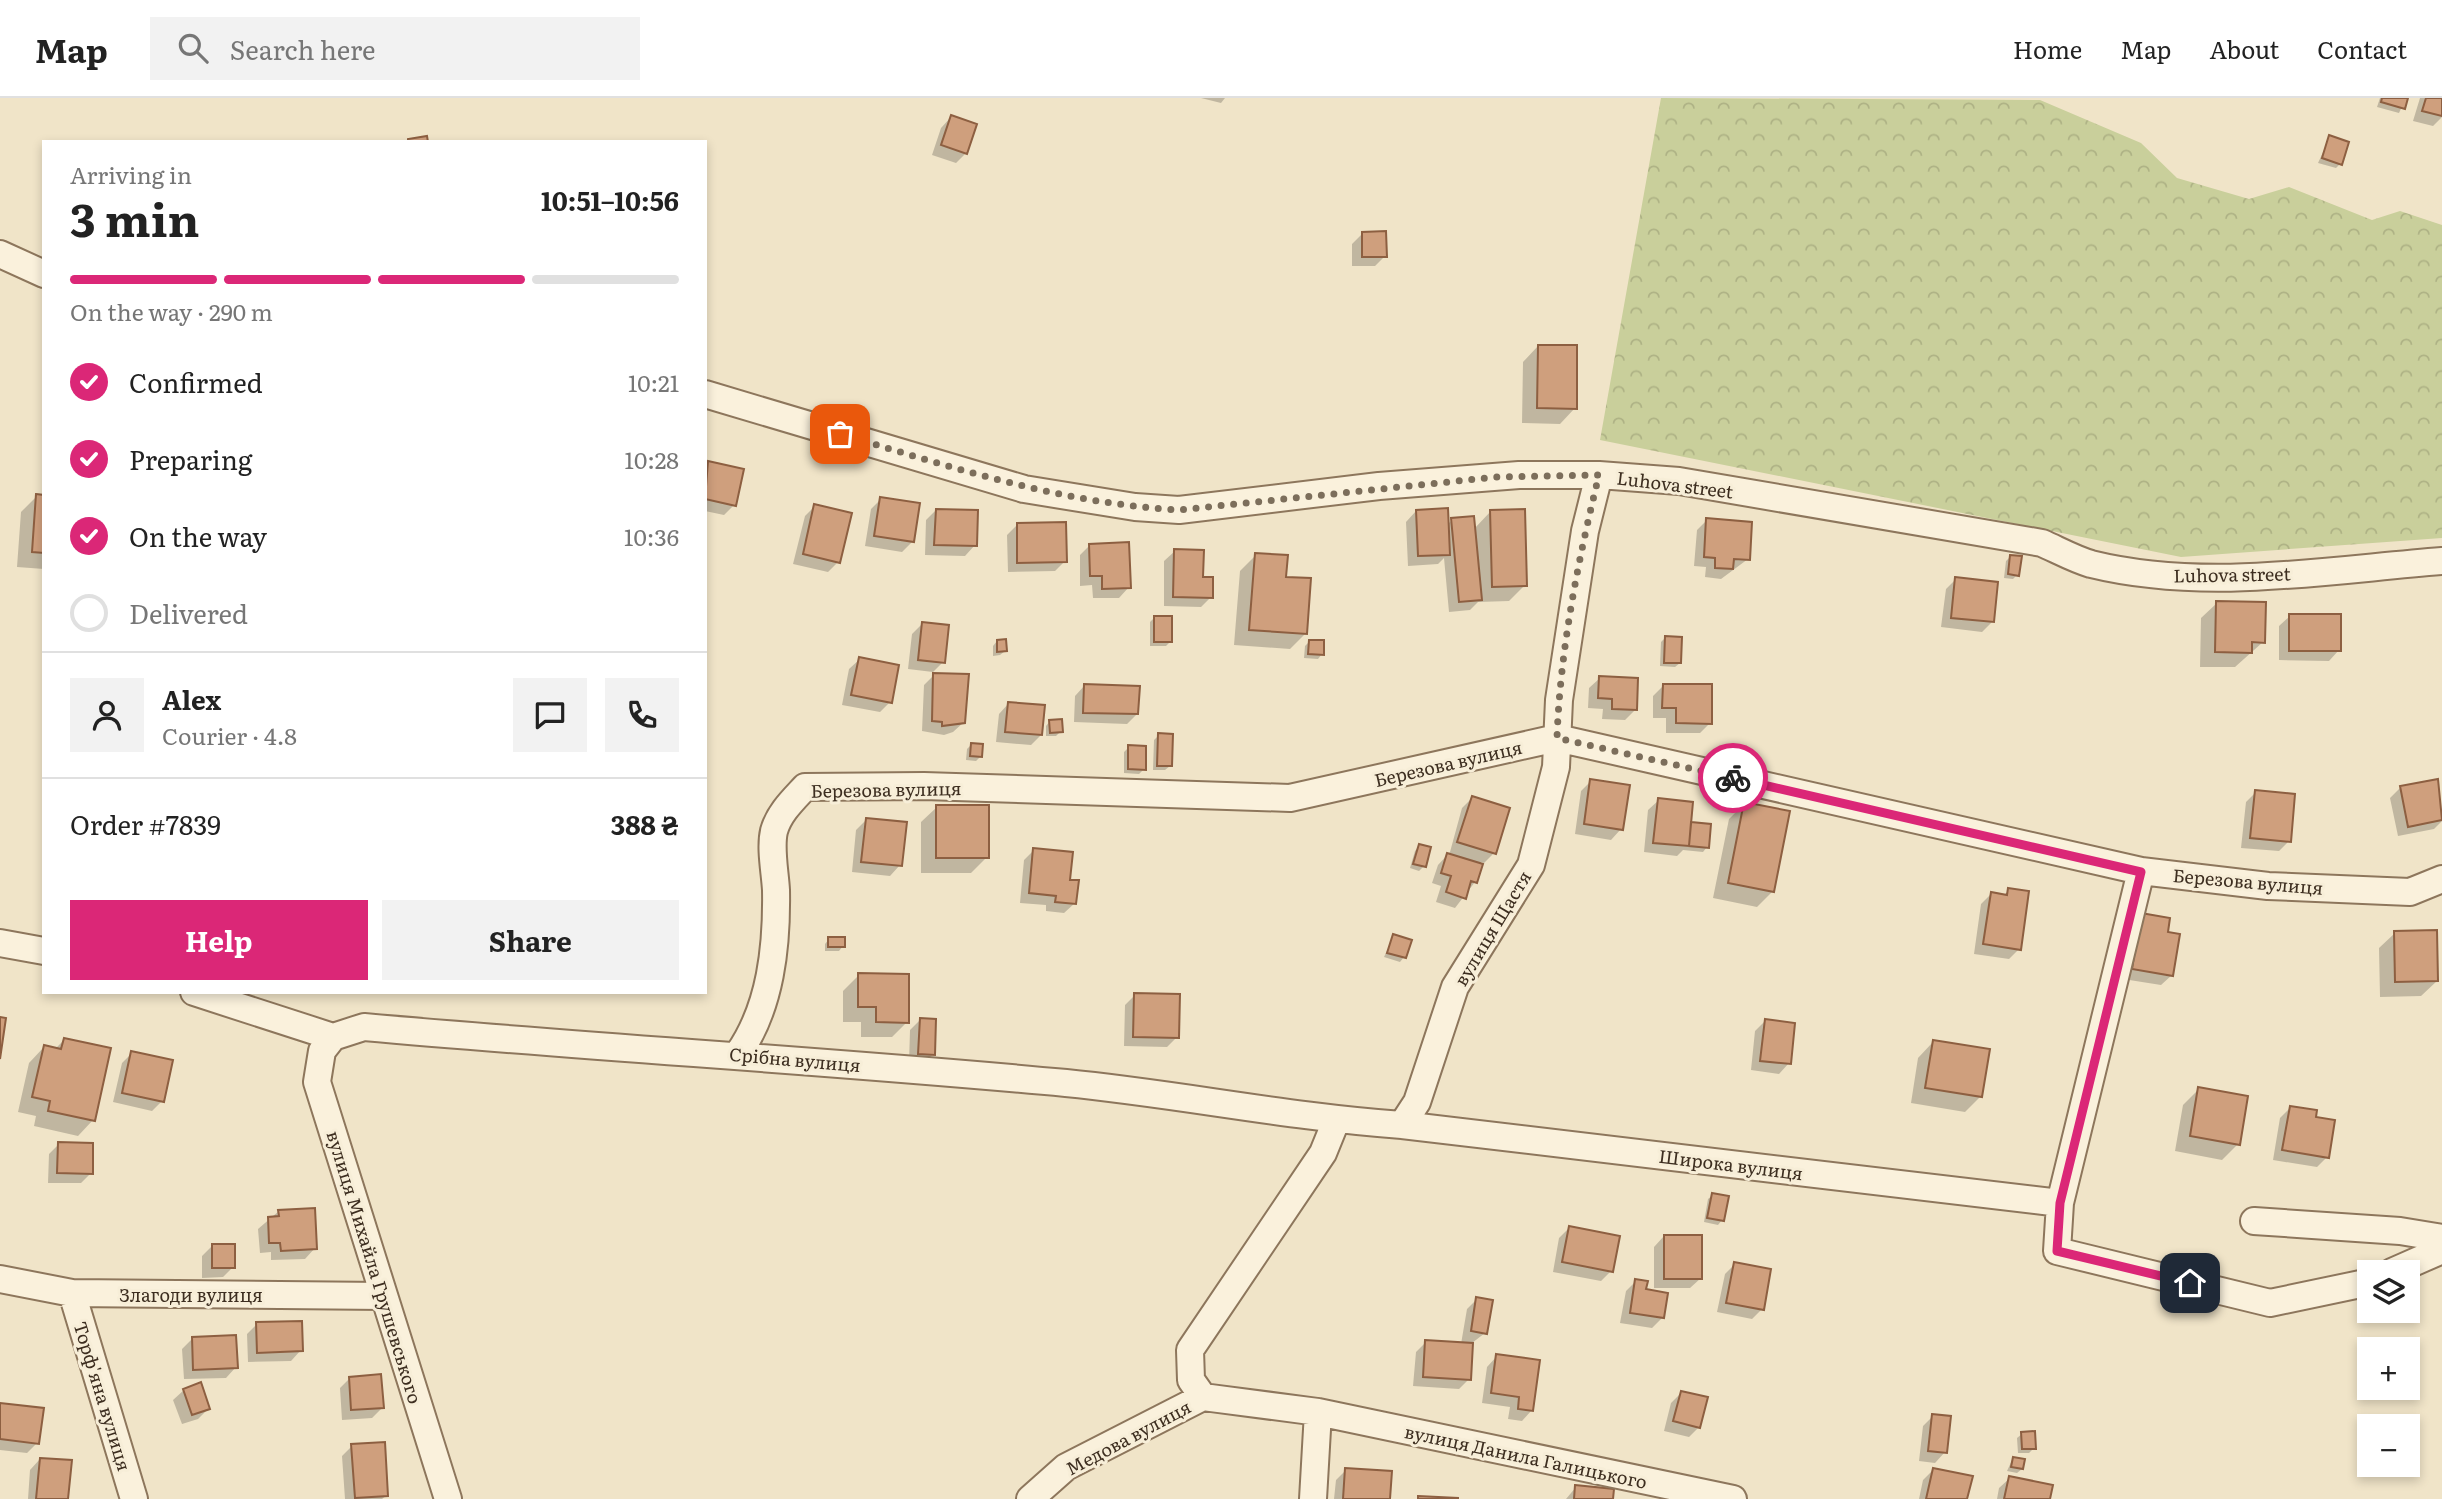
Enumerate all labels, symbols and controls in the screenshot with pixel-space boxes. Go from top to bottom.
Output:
search box [150,17,640,80]
text: Map [35,24,108,73]
icon: search [174,29,212,67]
text: Search here [230,29,376,68]
text: Home [2013,31,2082,66]
text: Map [2120,31,2171,66]
text: About [2209,31,2279,66]
text: Contact [2317,31,2407,66]
text: Arriving in [70,157,192,191]
text: 10:51–10:56 [541,180,679,219]
text: 3 min [70,183,200,251]
text: On the way · 290 m [70,294,273,328]
text: Confirmed [129,362,263,401]
icon: check [70,363,108,401]
text: 10:21 [628,365,679,399]
pin [810,404,870,464]
icon: bag [821,415,859,453]
text: Preparing [129,439,252,478]
icon: check [70,440,108,478]
text: 10:28 [625,442,679,476]
street label: Luhova street [1615,463,1736,505]
text: On the way [129,516,267,555]
icon: check [70,517,108,555]
text: 10:36 [624,519,679,553]
street label: Luhova street [2173,559,2292,589]
text: Delivered [129,593,248,632]
button: person [70,678,144,752]
button: chat [513,678,587,752]
button: phone [605,678,679,752]
text: Alex [162,679,221,718]
text: Courier · 4.8 [162,718,297,752]
street label: Березова вулиця [1371,733,1525,793]
courier [1698,743,1768,813]
icon: bike [1714,759,1752,797]
street label: Березова вулиця [810,774,962,804]
text: Order #7839 [70,804,221,843]
text: 388 ₴ [611,804,679,843]
street label: Березова вулиця [2172,861,2324,901]
street label: вулиця Щастя [1447,865,1537,991]
button: Help [70,900,368,980]
button: Share [382,900,679,980]
street label: Срібна вулиця [728,1040,862,1078]
street label: вулиця Михайла Грушевського [321,1127,429,1407]
street label: Широка вулиця [1657,1142,1805,1186]
pin [2160,1253,2220,1313]
map controls [2357,1260,2420,1477]
button: layers [2357,1260,2420,1323]
icon: home [2171,1264,2209,1302]
street label: Злагоди вулиця [119,1281,263,1308]
street label: Торф'яна вулиця [67,1318,139,1474]
button: + [2357,1337,2420,1400]
street label: Медова вулиця [1061,1393,1195,1481]
button: − [2357,1414,2420,1477]
street label: вулиця Данила Галицького [1402,1417,1650,1495]

